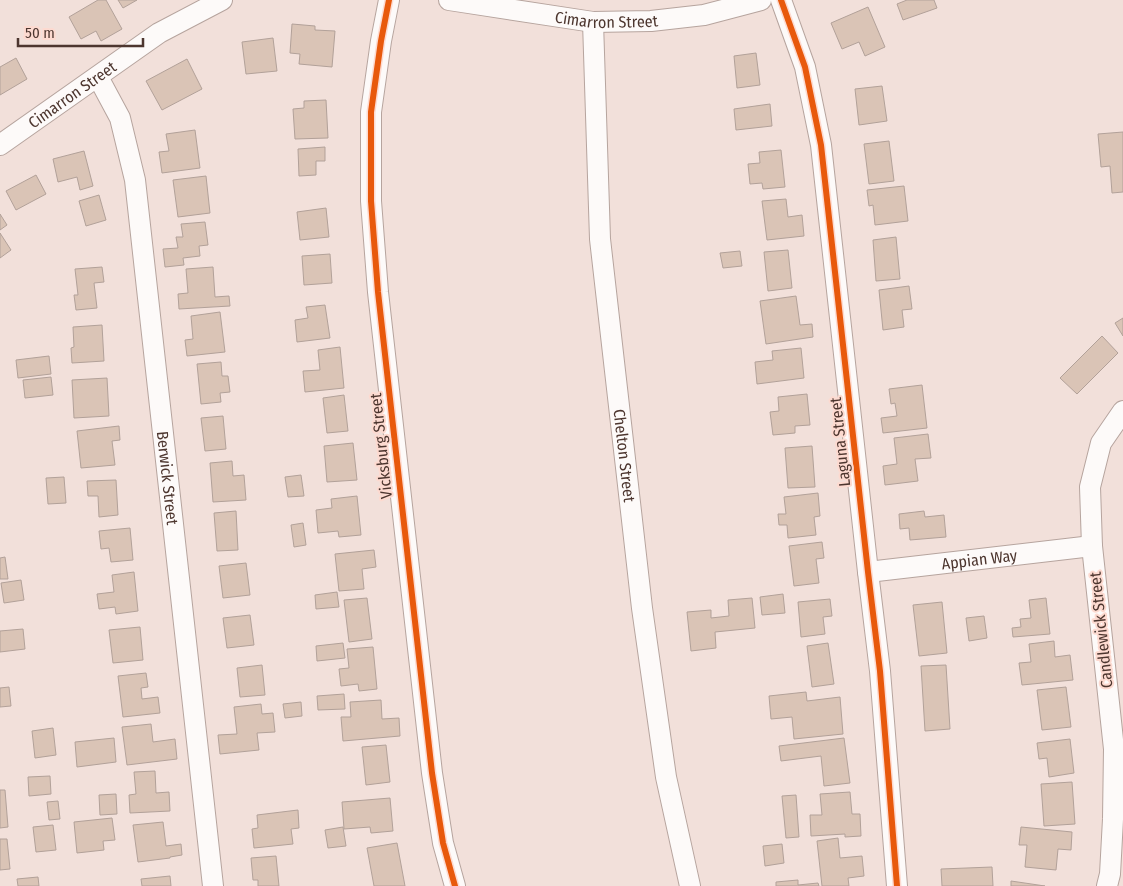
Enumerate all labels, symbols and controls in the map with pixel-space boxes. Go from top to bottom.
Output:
street label: Cimarron Street [554,7,660,32]
scale bar [18,15,142,47]
text: 50 m [25,24,55,42]
street label: Cimarron Street [24,56,120,132]
street label: Vicksburg Street [366,391,396,500]
street label: Laguna Street [826,396,854,488]
street label: Chelton Street [610,408,639,504]
street label: Berwick Street [153,430,183,527]
street label: Appian Way [941,545,1019,573]
street label: Candlewick Street [1085,570,1117,689]

